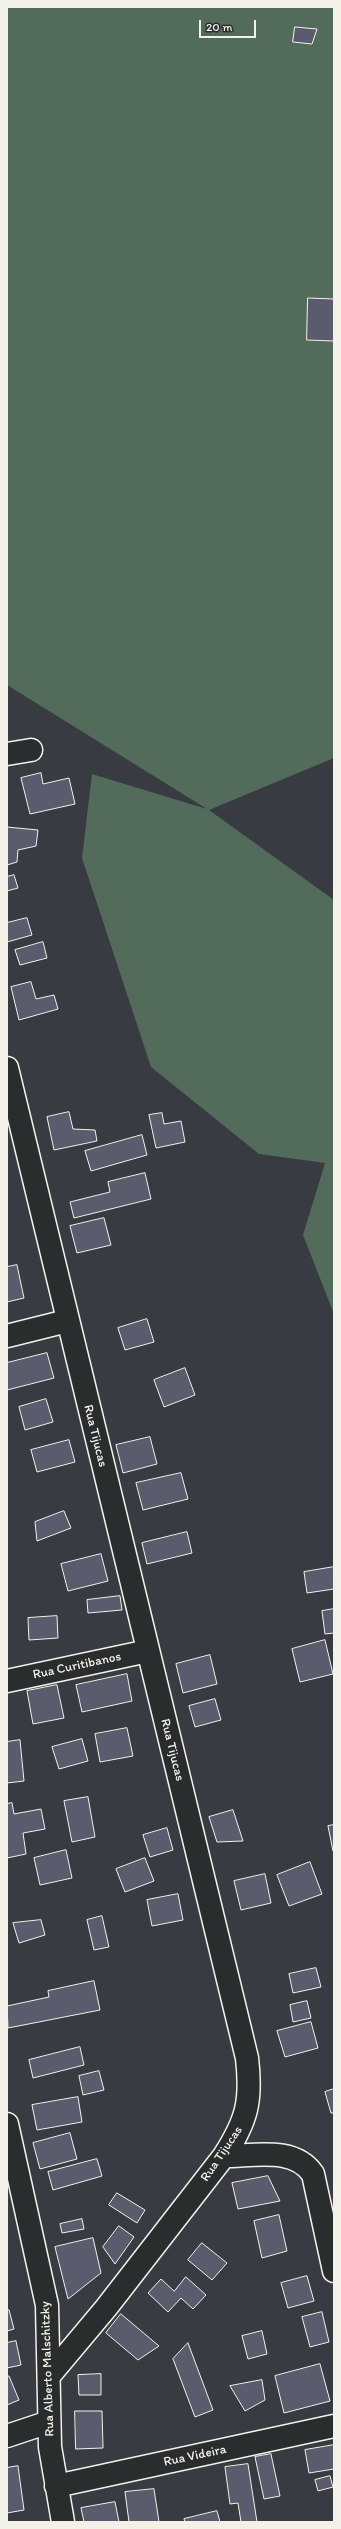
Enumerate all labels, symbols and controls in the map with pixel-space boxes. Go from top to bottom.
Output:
scale bar [201,12,258,38]
text: 20 m [206,20,233,34]
street label: Rua Tijucas [80,1403,110,1469]
street label: Rua Curitibanos [31,1649,123,1683]
street label: Rua Tijucas [157,1717,187,1783]
street label: Rua Tijucas [198,2123,246,2185]
street label: Rua Alberto Malschitzky [38,2301,58,2437]
street label: Rua Videira [162,2442,228,2470]

